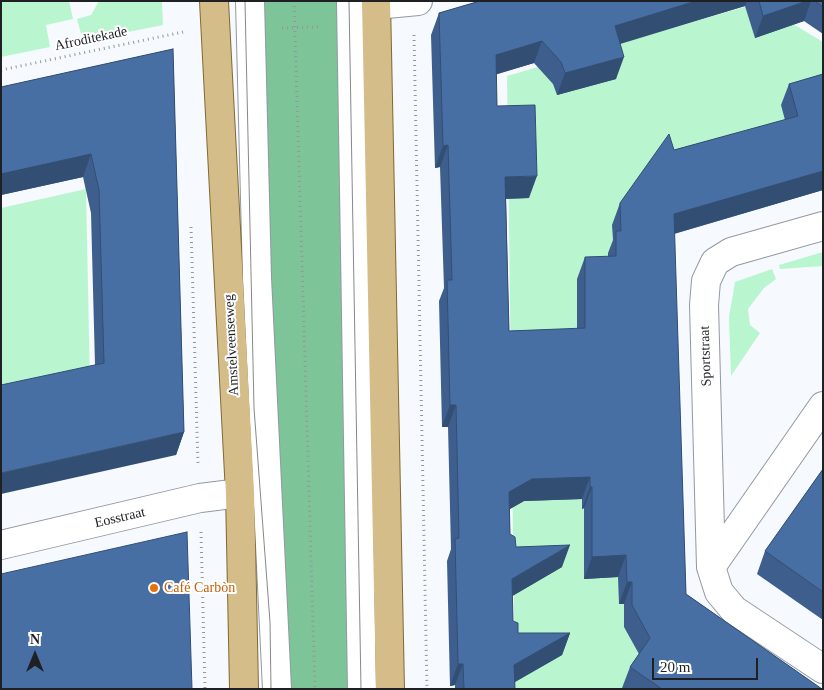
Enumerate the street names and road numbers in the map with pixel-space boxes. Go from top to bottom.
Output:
street label: Afroditekade [53,23,129,55]
street label: Amstelveenseweg [221,294,243,396]
street label: Sportstraat [697,325,715,387]
street label: Eosstraat [93,504,147,532]

